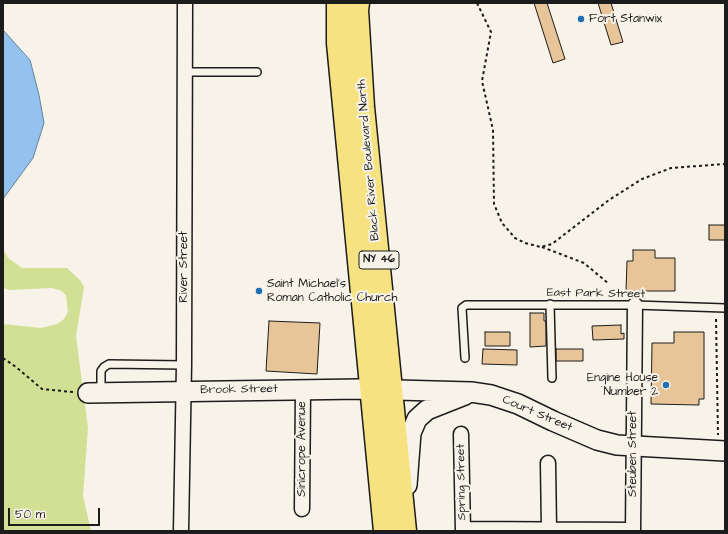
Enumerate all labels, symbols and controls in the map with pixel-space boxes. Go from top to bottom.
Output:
place label: Fort Stanwix [589,12,662,26]
marker: Fort Stanwix [576,14,586,24]
street label: Black River Boulevard North [355,79,383,241]
street label: River Street [177,231,191,303]
road number: NY 46 [359,251,399,269]
place label: Saint Michael's Roman Catholic Church [267,277,397,305]
marker: Saint Michael's Roman Catholic Church [254,286,264,296]
street label: East Park Street [547,286,645,302]
place label: Engine House Number 2 [587,371,658,399]
marker: Engine House Number 2 [661,380,671,390]
street label: Brook Street [200,382,278,398]
street label: Court Street [500,393,574,435]
street label: Sinicrope Avenue [295,401,309,497]
street label: Steuben Street [626,411,640,497]
street label: Spring Street [454,443,470,521]
scale bar [10,500,102,526]
text: 50 m [15,506,45,523]

